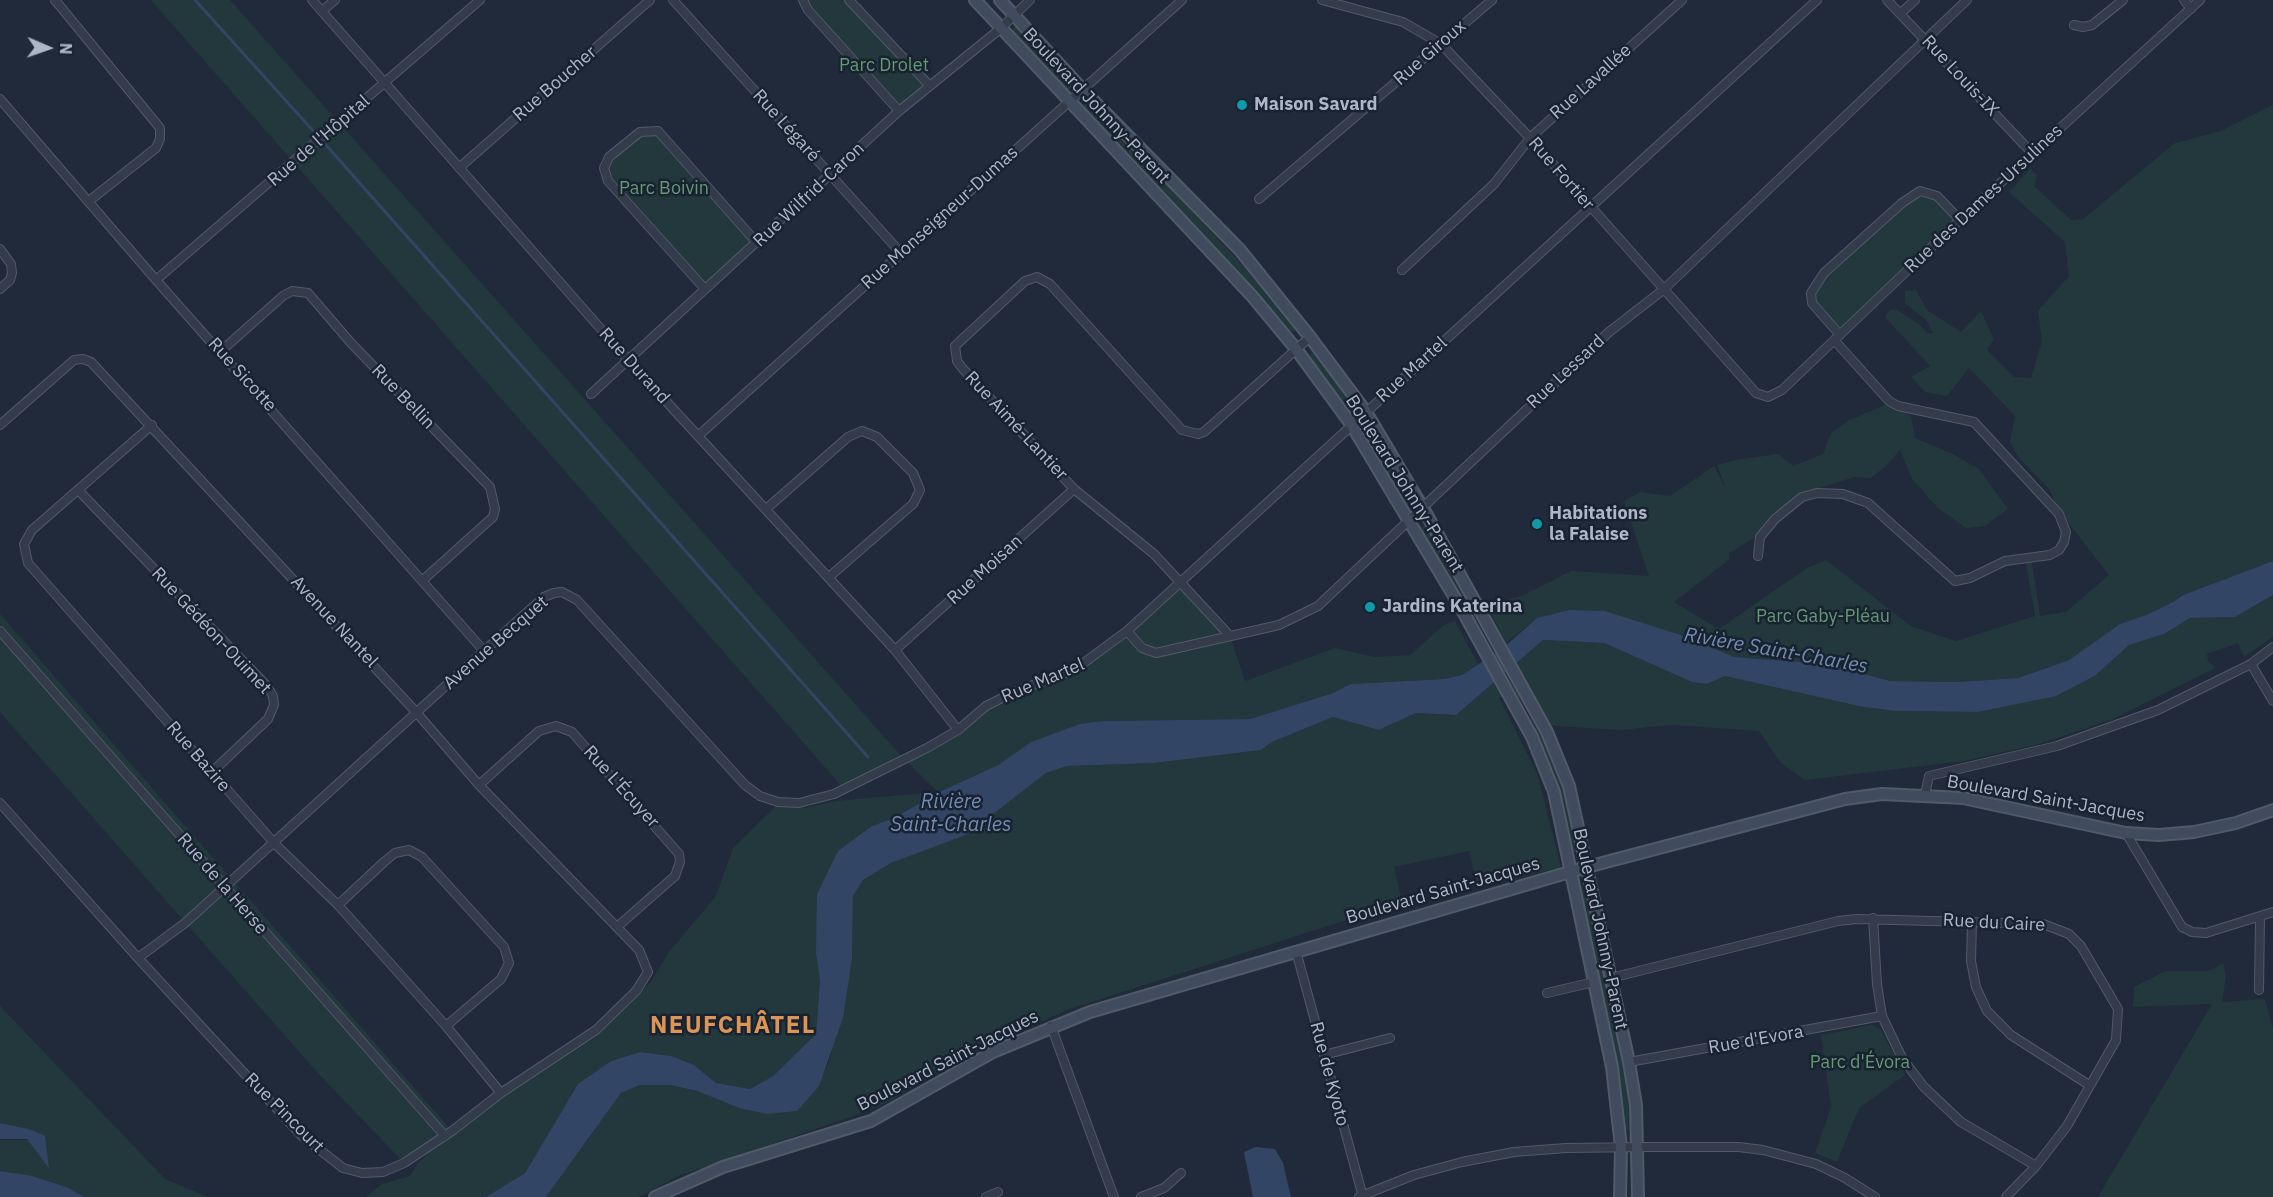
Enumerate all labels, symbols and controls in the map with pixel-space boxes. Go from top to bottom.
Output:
street label: Rue Giroux [1389,16,1471,90]
north arrow [18,18,78,78]
street label: Boulevard Johnny-Parent [1018,24,1174,188]
street label: Rue Louis-IX [1917,31,2003,121]
street label: Rue Lavallée [1546,40,1636,124]
text: N [56,42,76,55]
street label: Rue Boucher [509,42,601,126]
park label: Parc Drolet [839,55,929,77]
street label: Rue Légaré [748,85,824,167]
street label: Rue de l'Hôpital [264,91,374,191]
place label: Maison Savard [1254,94,1378,116]
marker: Maison Savard [1235,98,1249,112]
street label: Rue des Dames-Ursulines [1900,120,2068,278]
street label: Rue Fortier [1523,133,1599,215]
street label: Rue Wilfrid-Caron [749,138,869,252]
street label: Rue Monseigneur-Dumas [857,142,1023,294]
park label: Parc Boivin [619,178,709,200]
street label: Rue Durand [594,323,674,409]
street label: Rue Lessard [1523,330,1609,414]
street label: Rue Martel [1372,333,1452,407]
street label: Rue Sicotte [203,334,281,416]
street label: Rue Bellin [367,360,439,434]
street label: Rue Aimé-Lantier [960,367,1072,485]
street label: Boulevard Johnny-Parent [1340,391,1468,577]
place label: Habitations la Falaise [1549,503,1647,546]
marker: Habitations la Falaise [1530,517,1544,531]
street label: Rue Moisan [943,531,1027,609]
street label: Rue Gédéon-Ouimet [147,563,275,699]
street label: Avenue Nantel [286,572,382,672]
street label: Avenue Becquet [439,592,553,694]
place label: Jardins Katerina [1382,596,1522,618]
marker: Jardins Katerina [1363,600,1377,614]
park label: Parc Gaby-Pléau [1756,606,1890,628]
water label: Rivière Saint-Charles [1682,623,1870,679]
street label: Rue Martel [998,654,1088,708]
street label: Rue Bazire [161,717,235,797]
street label: Rue L'Écuyer [579,742,663,832]
street label: Boulevard Saint-Jacques [1945,771,2147,827]
water label: Rivière Saint-Charles [890,790,1012,837]
street label: Boulevard Johnny-Parent [1568,826,1632,1032]
street label: Rue de la Herse [172,829,272,939]
street label: Boulevard Saint-Jacques [1344,853,1542,929]
street label: Rue du Caire [1942,910,2046,936]
street label: Boulevard Saint-Jacques [854,1006,1042,1116]
district label: NEUFCHÂTEL [650,1012,816,1040]
street label: Rue de Kyoto [1305,1020,1353,1128]
street label: Rue d'Evora [1707,1021,1805,1059]
park label: Parc d'Évora [1810,1052,1910,1074]
street label: Rue Pincourt [240,1069,328,1157]

